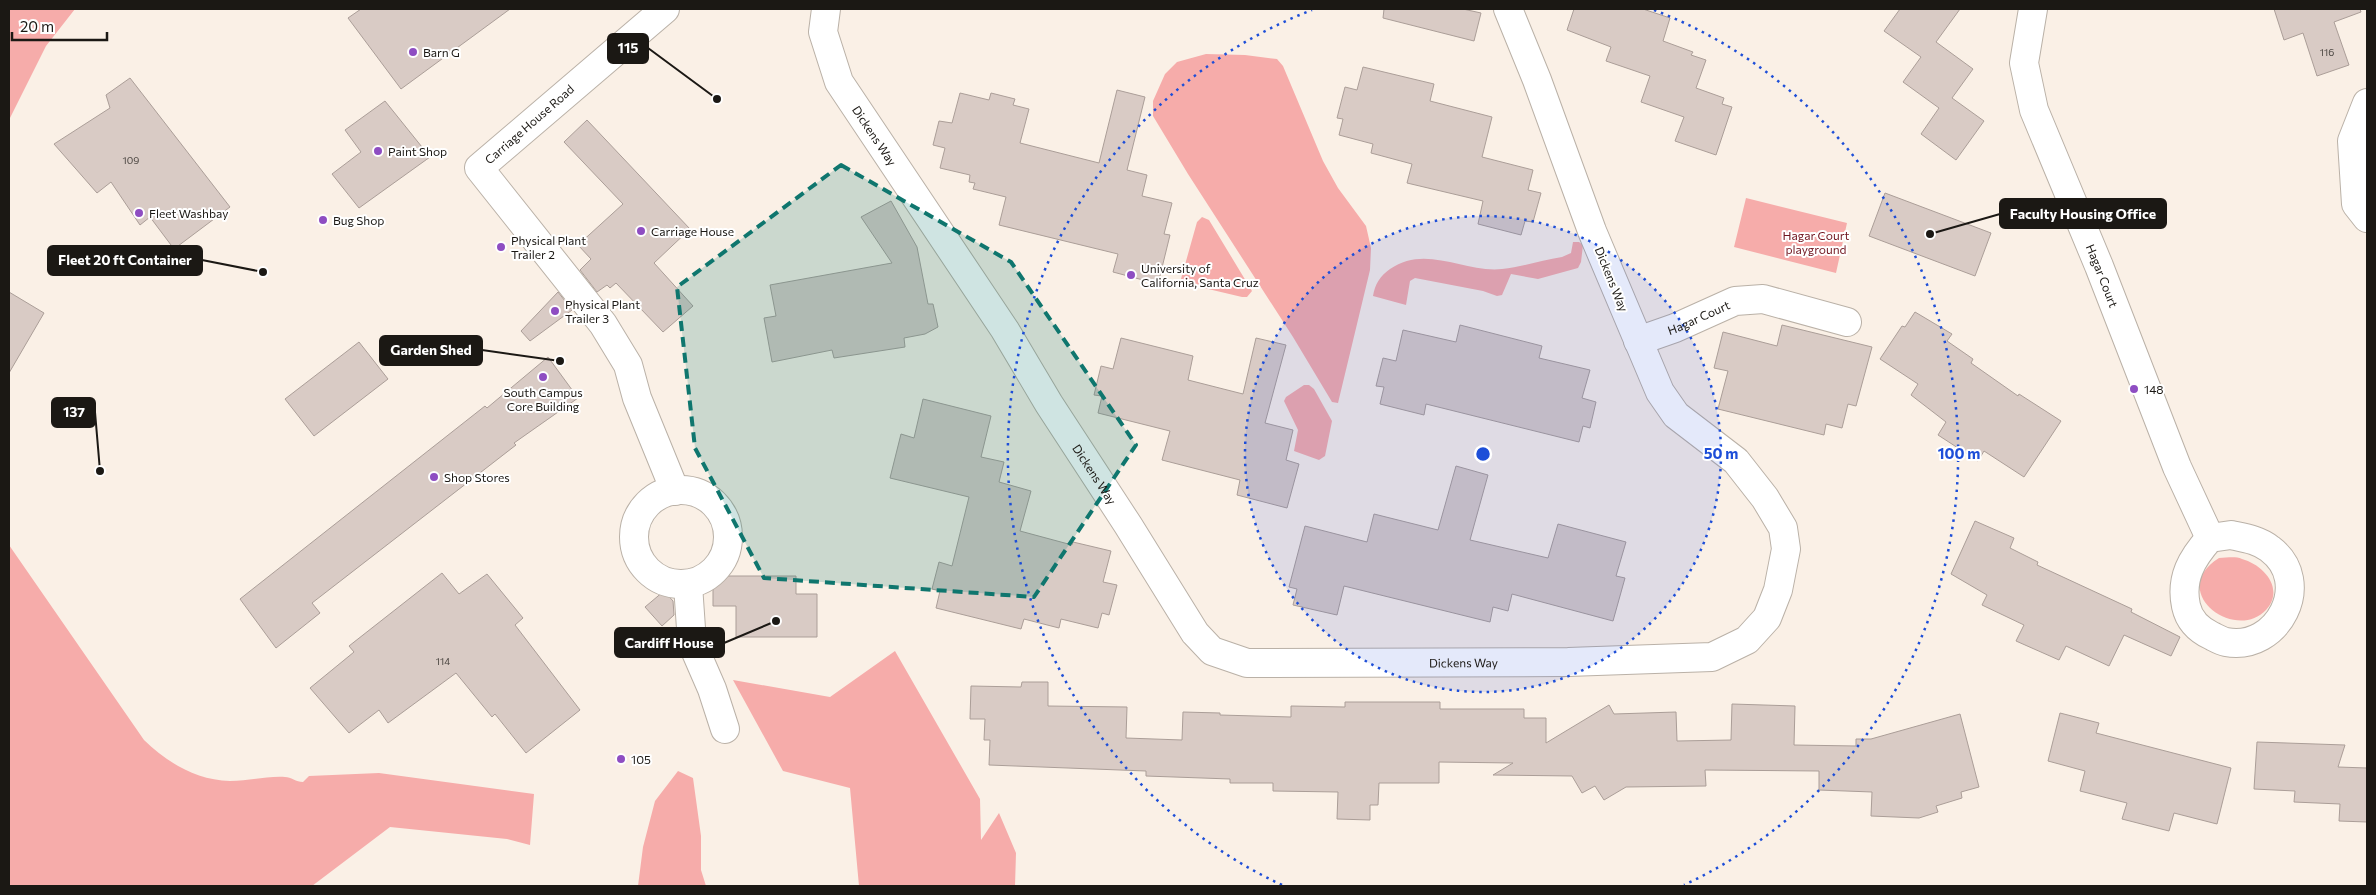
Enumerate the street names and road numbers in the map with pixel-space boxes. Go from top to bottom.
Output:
street label: Carriage House Road [482,81,576,166]
street label: Dickens Way [850,103,900,168]
street label: Hagar Court [2084,242,2121,309]
street label: Dickens Way [1593,244,1631,314]
street label: Hagar Court [1665,297,1732,337]
street label: Dickens Way [1070,441,1120,507]
street label: Dickens Way [1429,655,1498,669]

